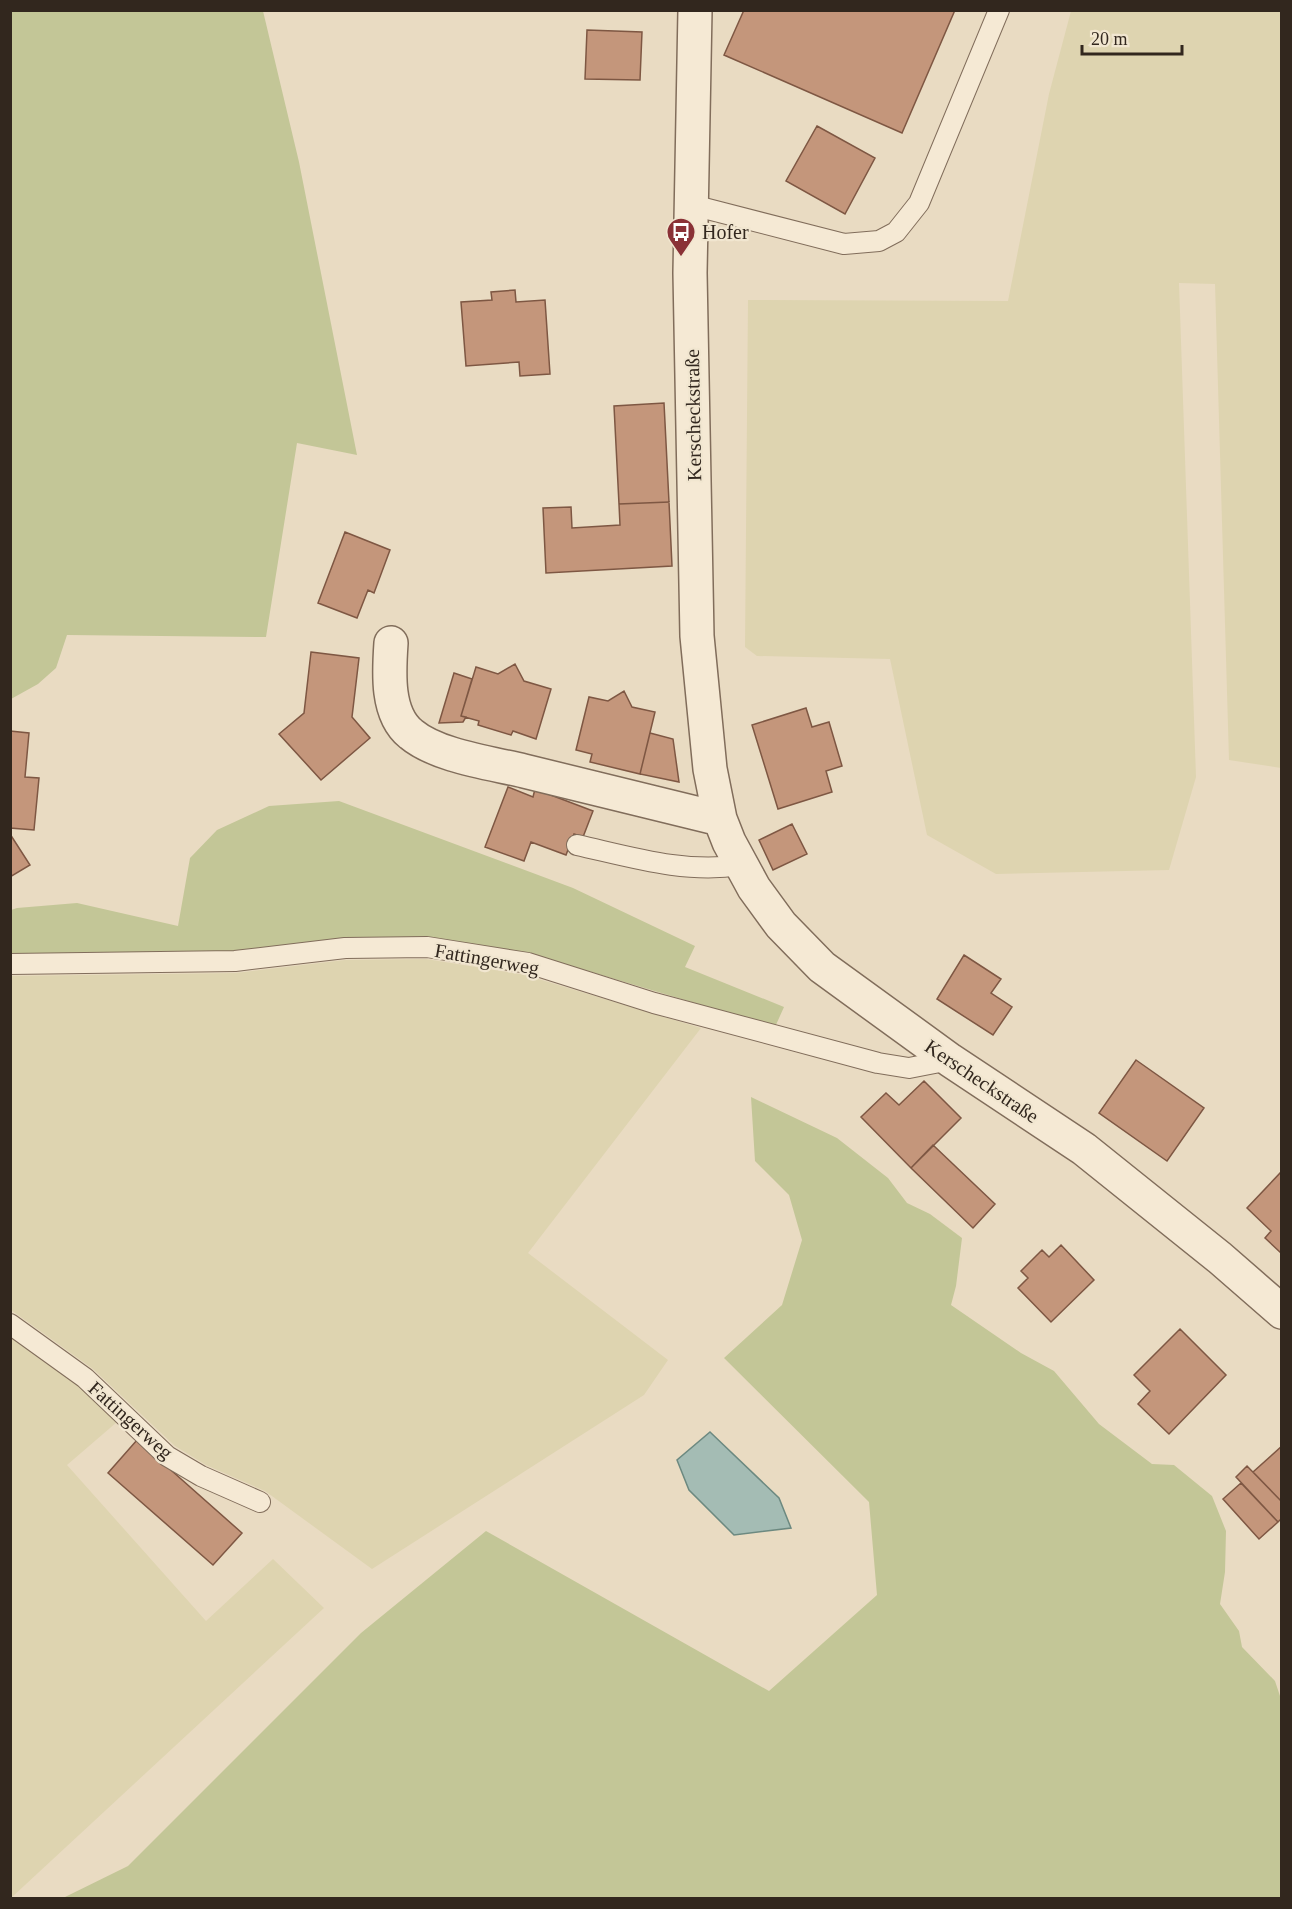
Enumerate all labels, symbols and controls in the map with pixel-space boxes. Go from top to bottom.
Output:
scale bar [1082,18,1182,56]
text: 20 m [1091,29,1128,49]
bus stop icon: Hofer [665,216,697,258]
place label: Hofer [702,221,749,243]
street label: Kerscheckstraße [681,349,705,481]
street label: Fattingerweg [433,939,541,980]
street label: Kerscheckstraße [921,1035,1043,1127]
street label: Fattingerweg [84,1377,178,1464]

